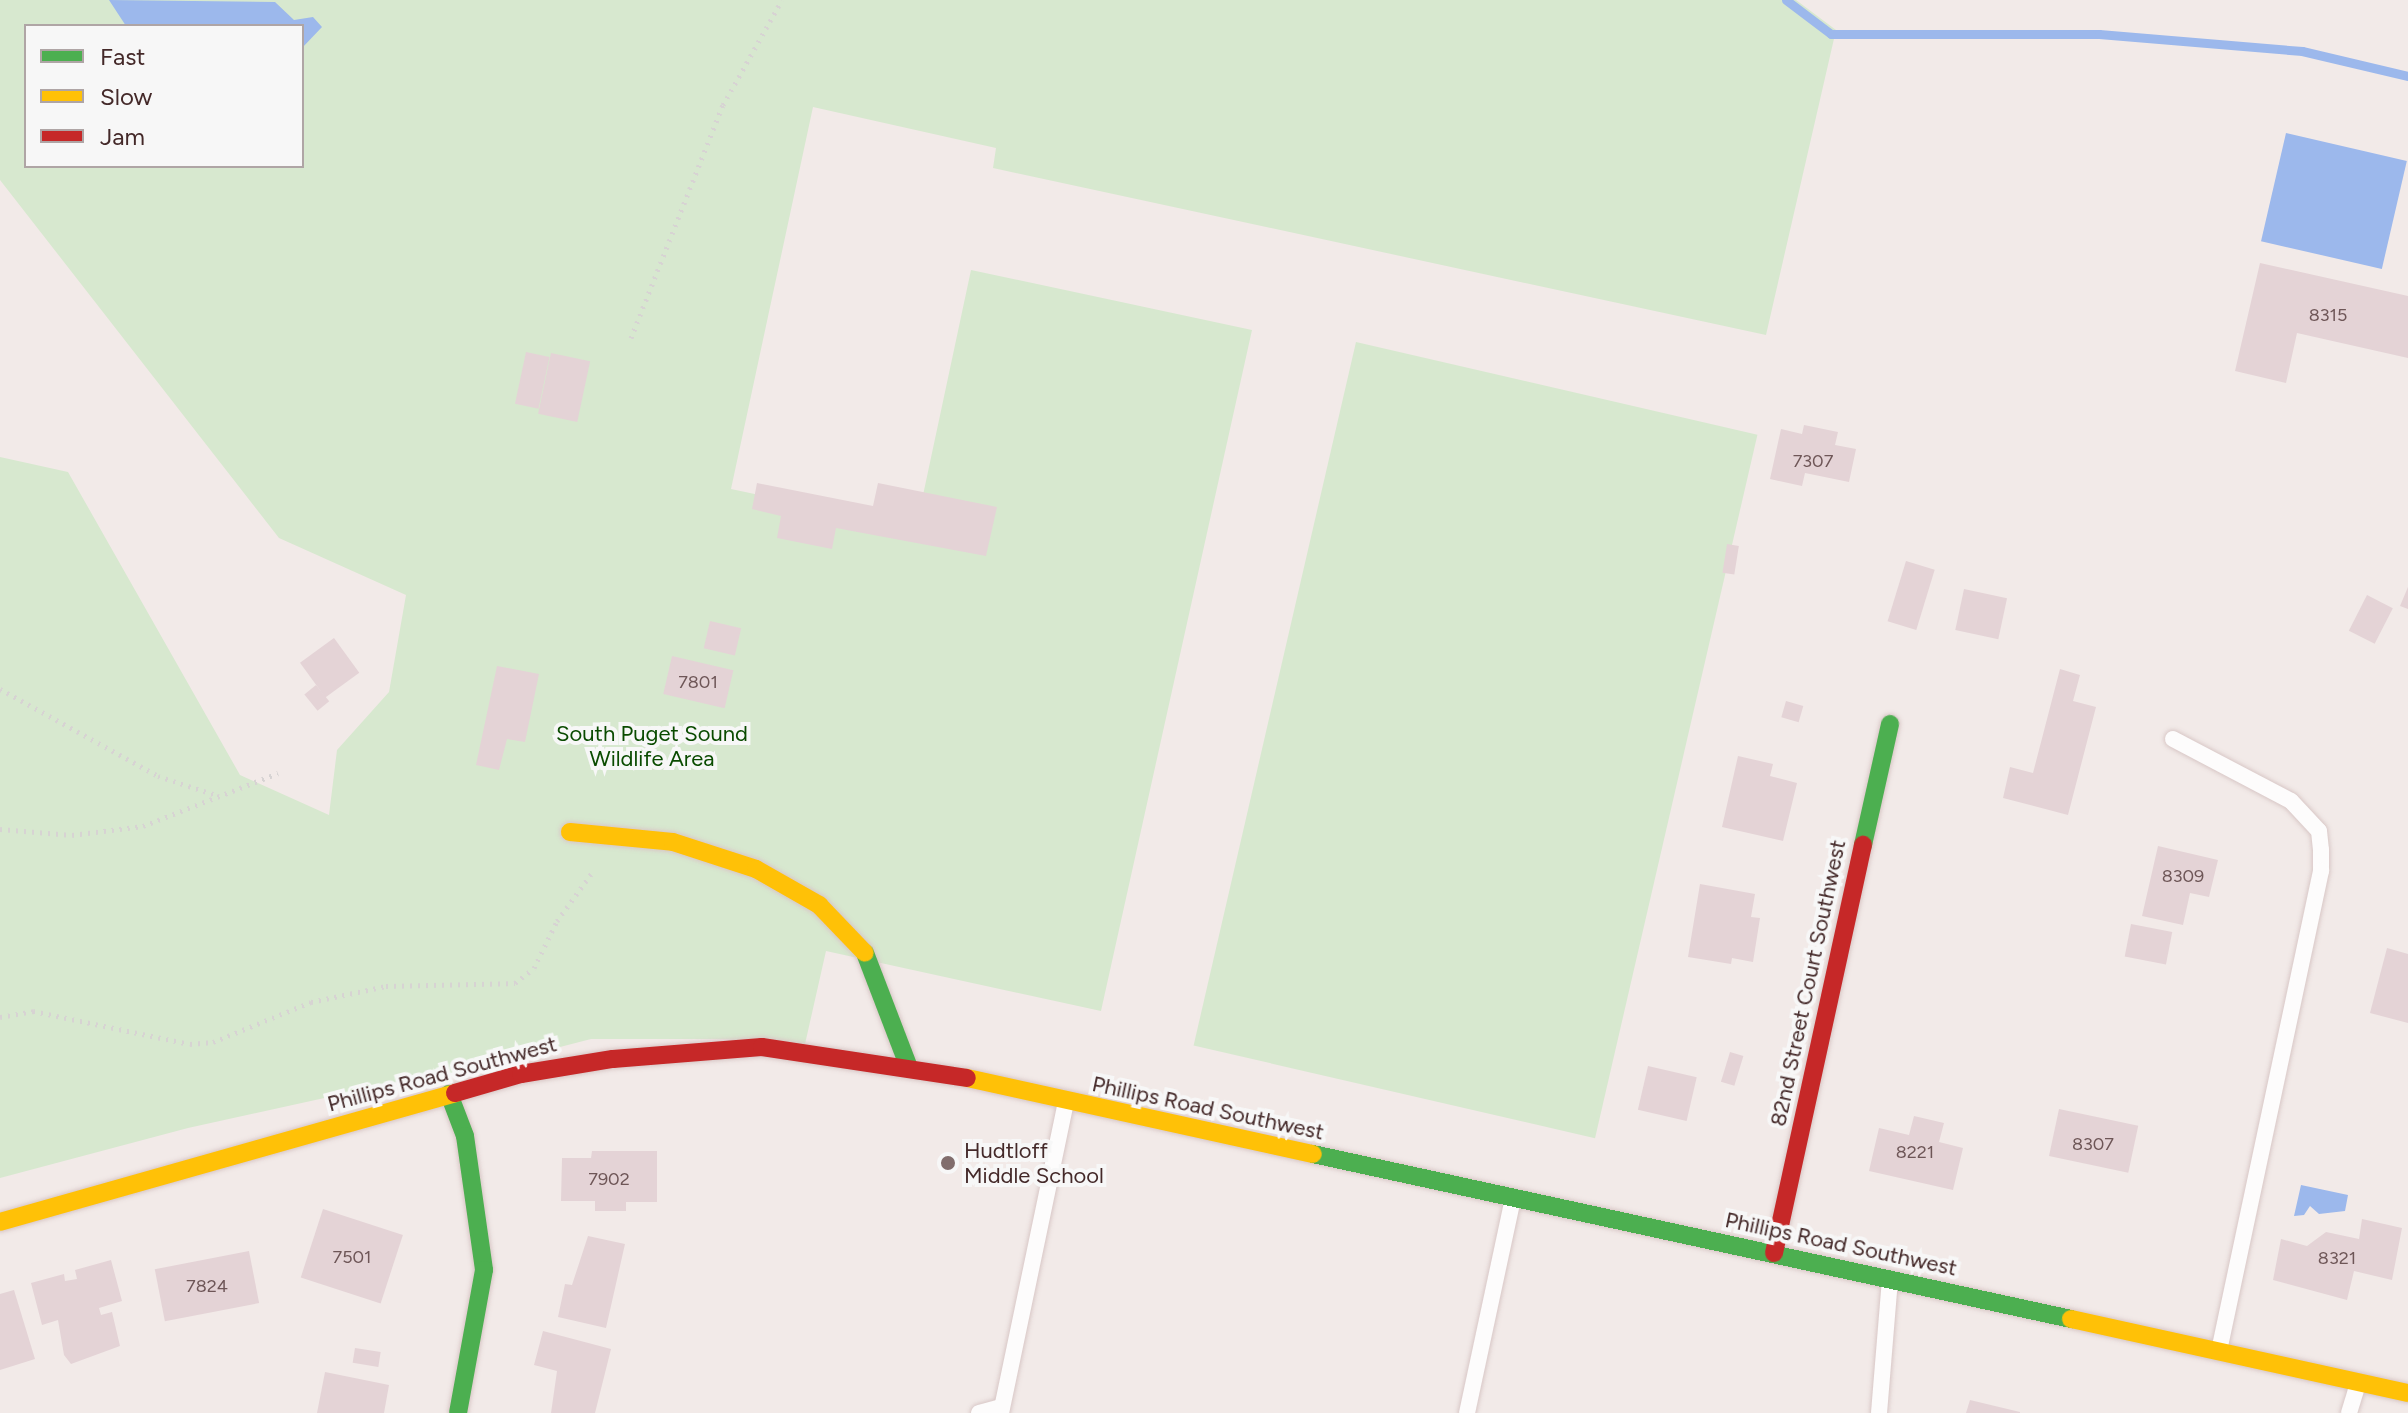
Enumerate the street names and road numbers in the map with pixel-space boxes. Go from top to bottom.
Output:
street label: 82nd Street Court Southwest [1765,837,1851,1129]
street label: Phillips Road Southwest [325,1031,559,1117]
street label: Phillips Road Southwest [1090,1071,1326,1145]
street label: Phillips Road Southwest [1723,1207,1959,1281]

